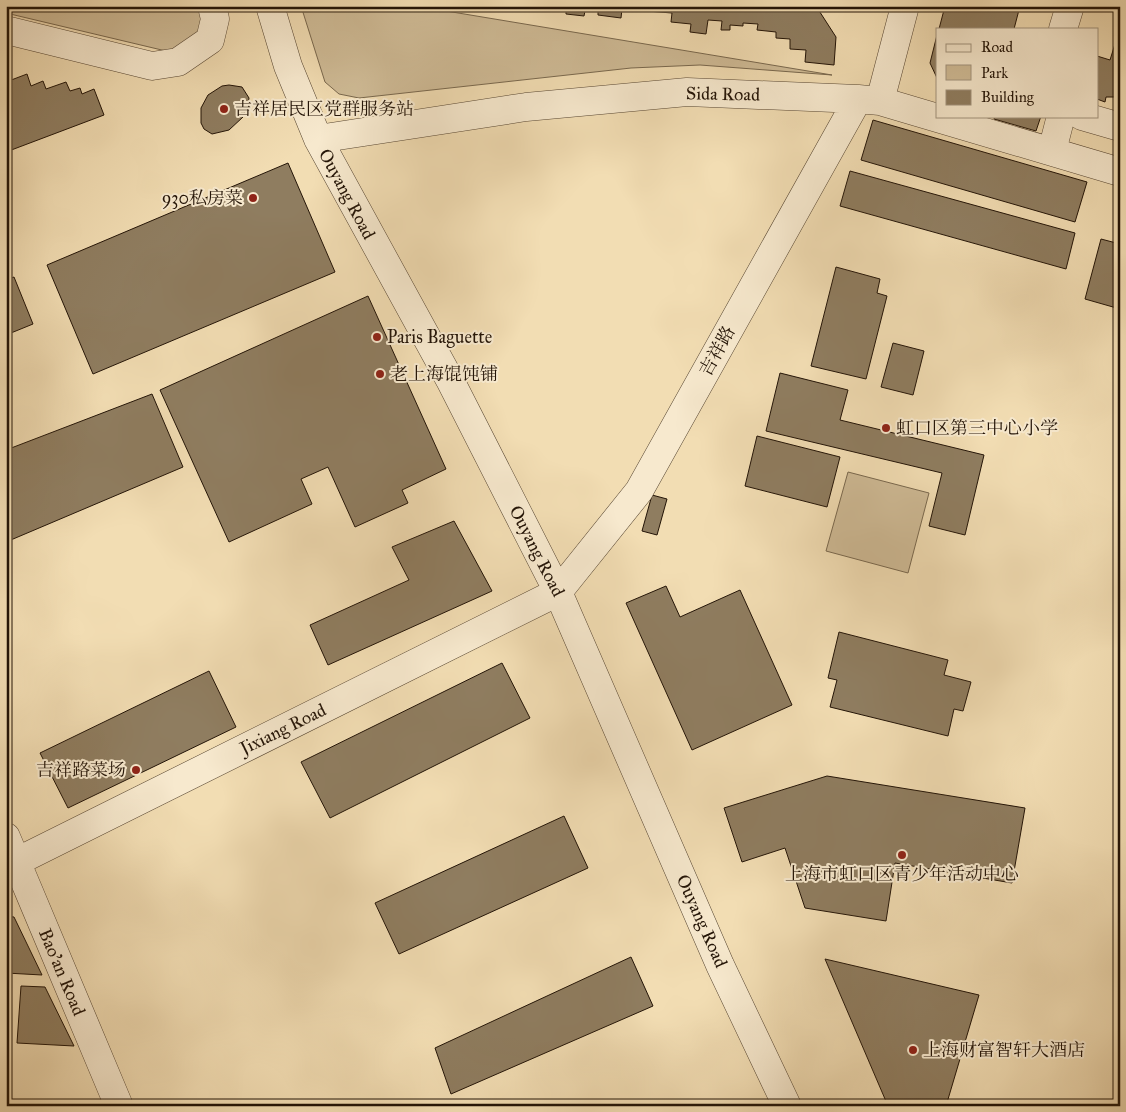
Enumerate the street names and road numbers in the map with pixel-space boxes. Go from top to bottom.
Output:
street label: Sida Road [686,82,760,106]
street label: Ouyang Road [313,145,380,244]
street label: 吉祥路 [694,322,740,380]
street label: Ouyang Road [504,502,569,601]
street label: Jixiang Road [235,699,330,761]
street label: Ouyang Road [671,871,732,971]
street label: Bao'an Road [34,925,90,1019]

